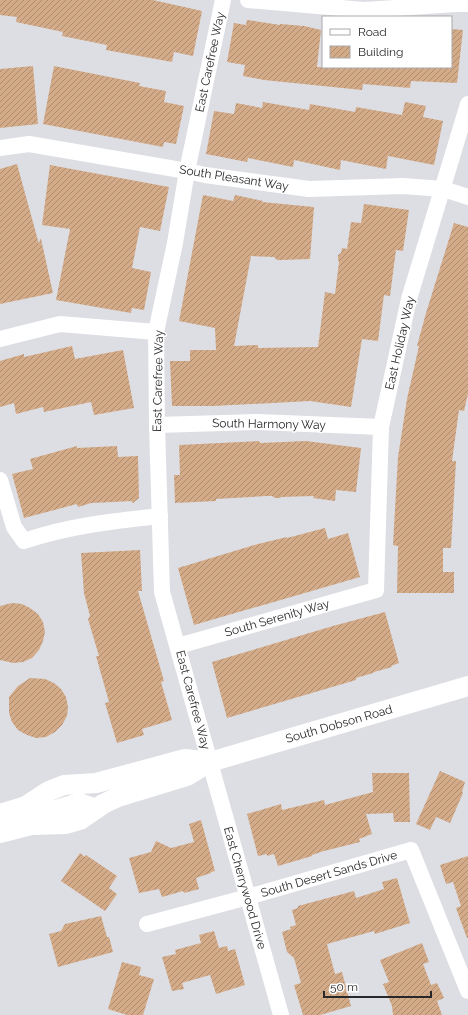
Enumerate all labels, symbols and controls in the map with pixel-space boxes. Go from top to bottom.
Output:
street label: East Carefree Way [193,10,228,113]
legend [322,16,452,68]
text: Road [358,25,387,39]
text: Building [358,45,404,59]
street label: South Pleasant Way [178,162,290,194]
street label: East Holiday Way [382,294,418,391]
street label: East Carefree Way [150,329,166,432]
street label: South Harmony Way [212,416,327,432]
street label: South Serenity Way [223,596,331,640]
street label: East Carefree Way [173,649,213,752]
street label: South Dobson Road [284,702,394,746]
street label: East Cherrywood Drive [221,825,269,951]
street label: South Desert Sands Drive [259,848,399,900]
scale bar [324,973,431,999]
text: 50 m [330,980,358,994]

